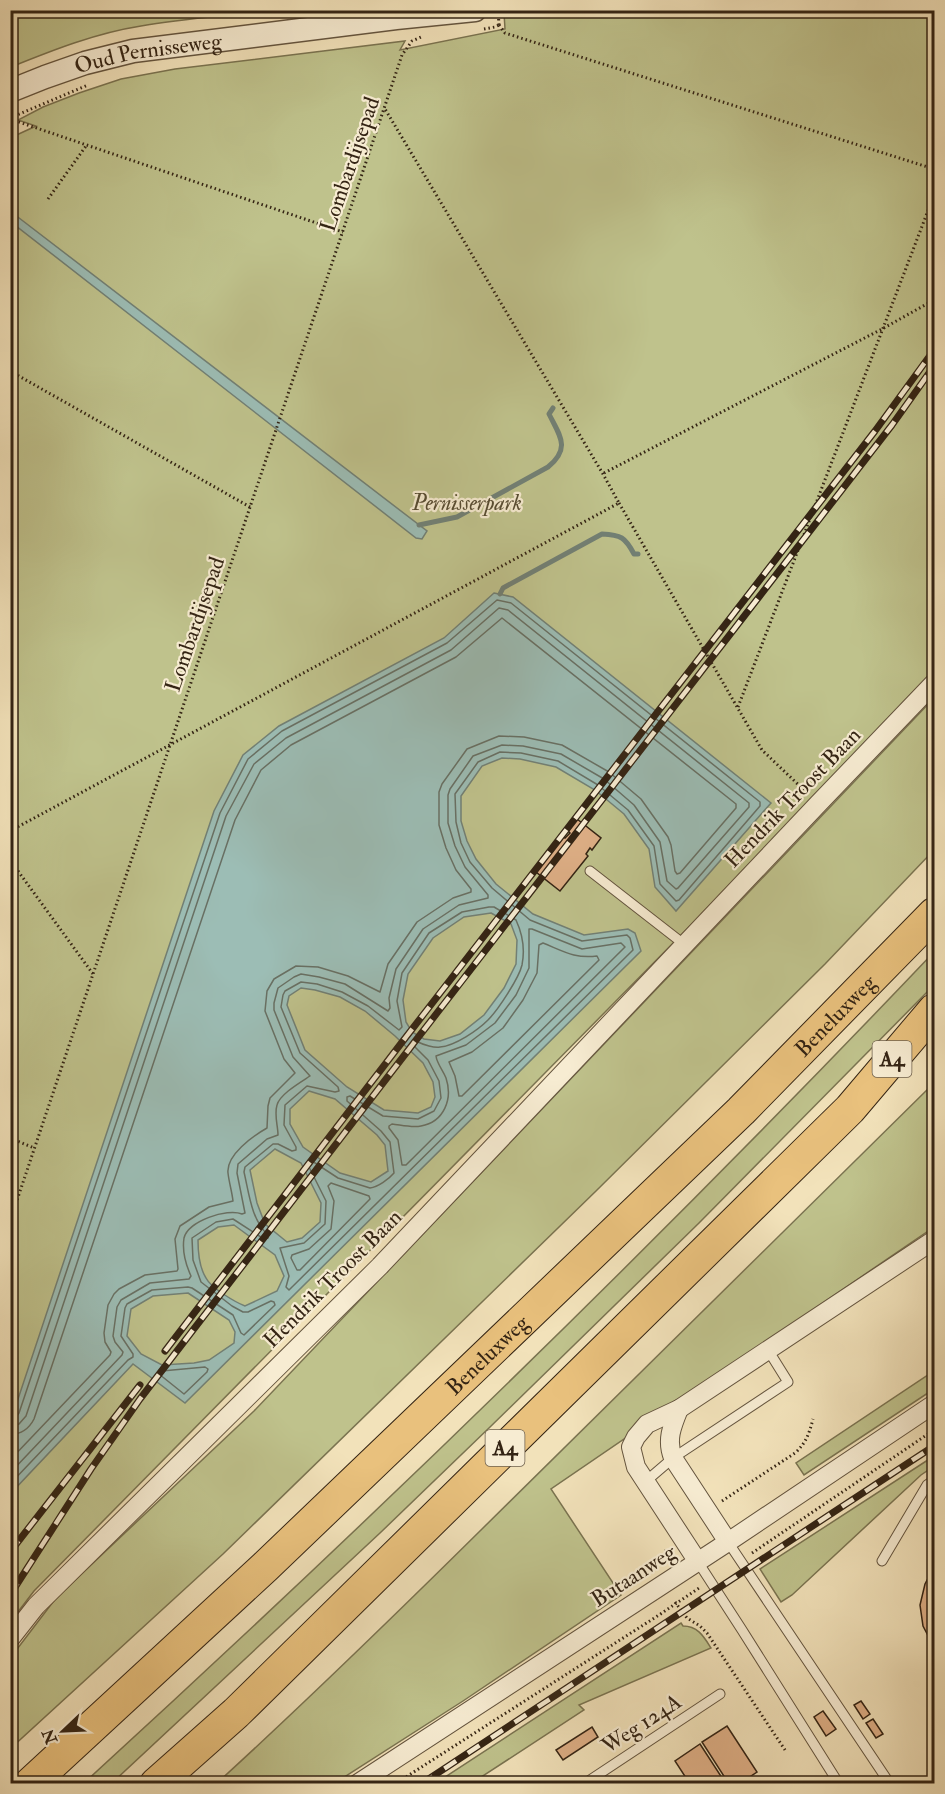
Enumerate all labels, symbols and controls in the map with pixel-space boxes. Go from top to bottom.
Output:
street label: Oud Pernisseweg [71,27,225,81]
street label: Lombardijsepad [314,93,387,236]
park label: Pernisserpark [411,489,522,517]
street label: Lombardijsepad [159,553,232,696]
street label: Hendrik Troost Baan [718,722,867,874]
street label: Beneluxweg [789,968,883,1063]
road number: A4 [872,1041,912,1077]
street label: Hendrik Troost Baan [257,1203,408,1354]
street label: Beneluxweg [440,1308,536,1401]
road number: A4 [486,1430,524,1466]
street label: Butaanweg [586,1537,682,1614]
street label: Weg 124A [595,1688,687,1761]
north arrow [33,1701,93,1761]
text: N [38,1725,63,1748]

